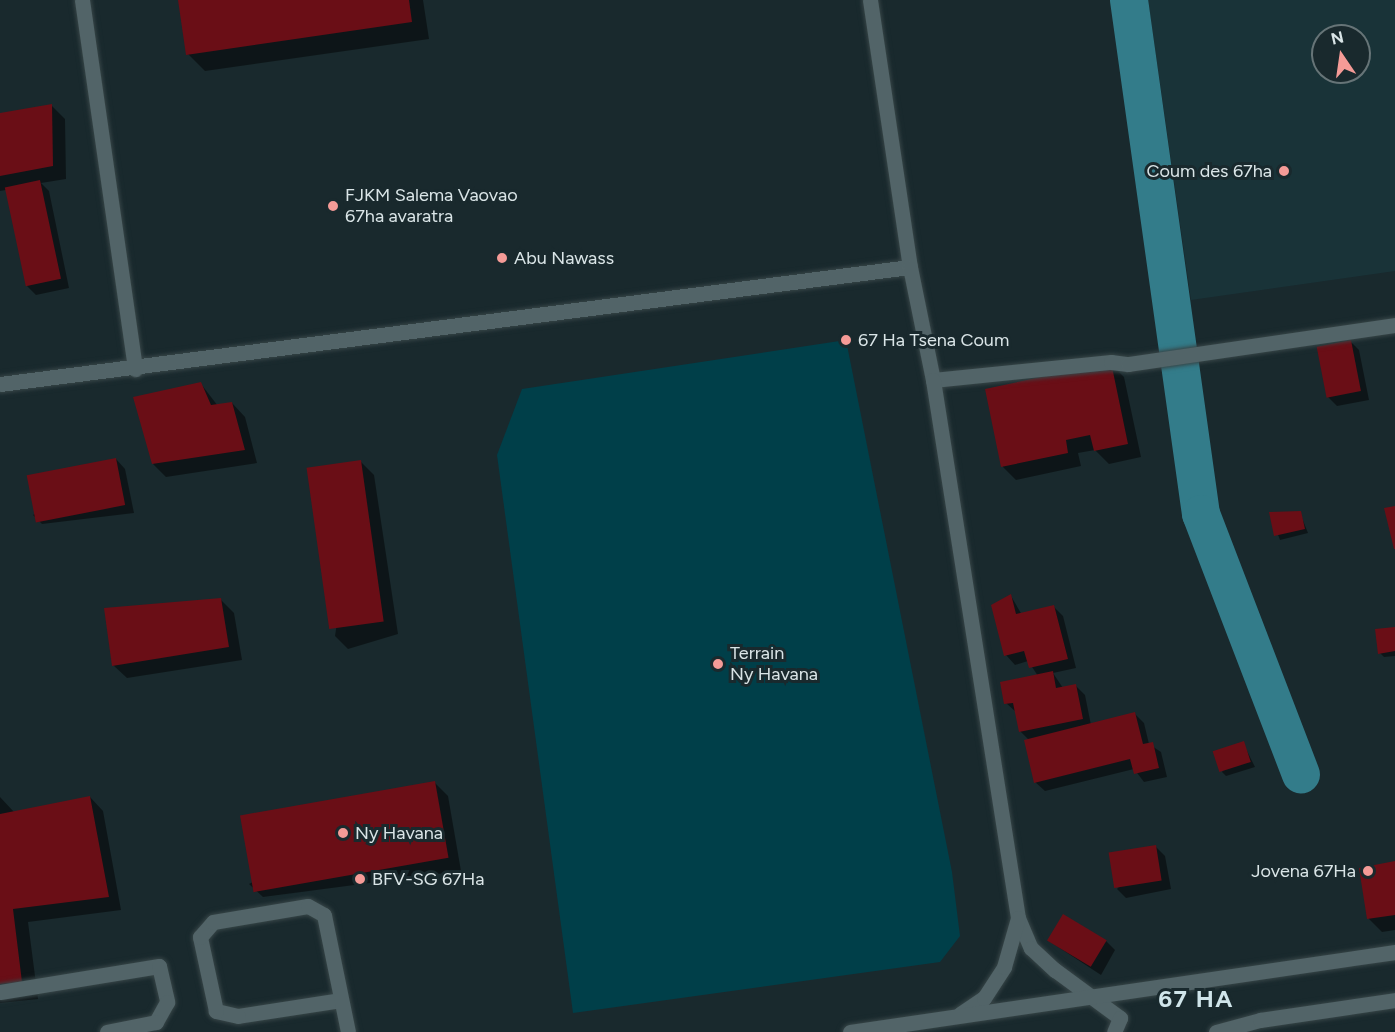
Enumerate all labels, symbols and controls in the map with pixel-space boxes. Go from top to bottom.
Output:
north arrow [1311,24,1371,84]
text: N [1329,27,1345,49]
place label: Coum des 67ha [1146,160,1272,182]
marker: Coum des 67ha [1277,164,1291,178]
place label: FJKM Salema Vaovao 67ha avaratra [345,185,518,228]
marker: FJKM Salema Vaovao 67ha avaratra [326,199,340,213]
place label: Abu Nawass [514,247,614,269]
marker: Abu Nawass [495,251,509,265]
place label: 67 Ha Tsena Coum [858,329,1009,351]
marker: 67 Ha Tsena Coum [839,333,853,347]
place label: Terrain Ny Havana [730,643,818,686]
marker: Terrain Ny Havana [711,657,725,671]
place label: Ny Havana [355,822,443,844]
marker: Ny Havana [336,826,350,840]
place label: Jovena 67Ha [1251,860,1356,882]
marker: Jovena 67Ha [1361,864,1375,878]
place label: BFV-SG 67Ha [372,868,484,890]
marker: BFV-SG 67Ha [353,872,367,886]
district label: 67 HA [1158,985,1234,1013]

